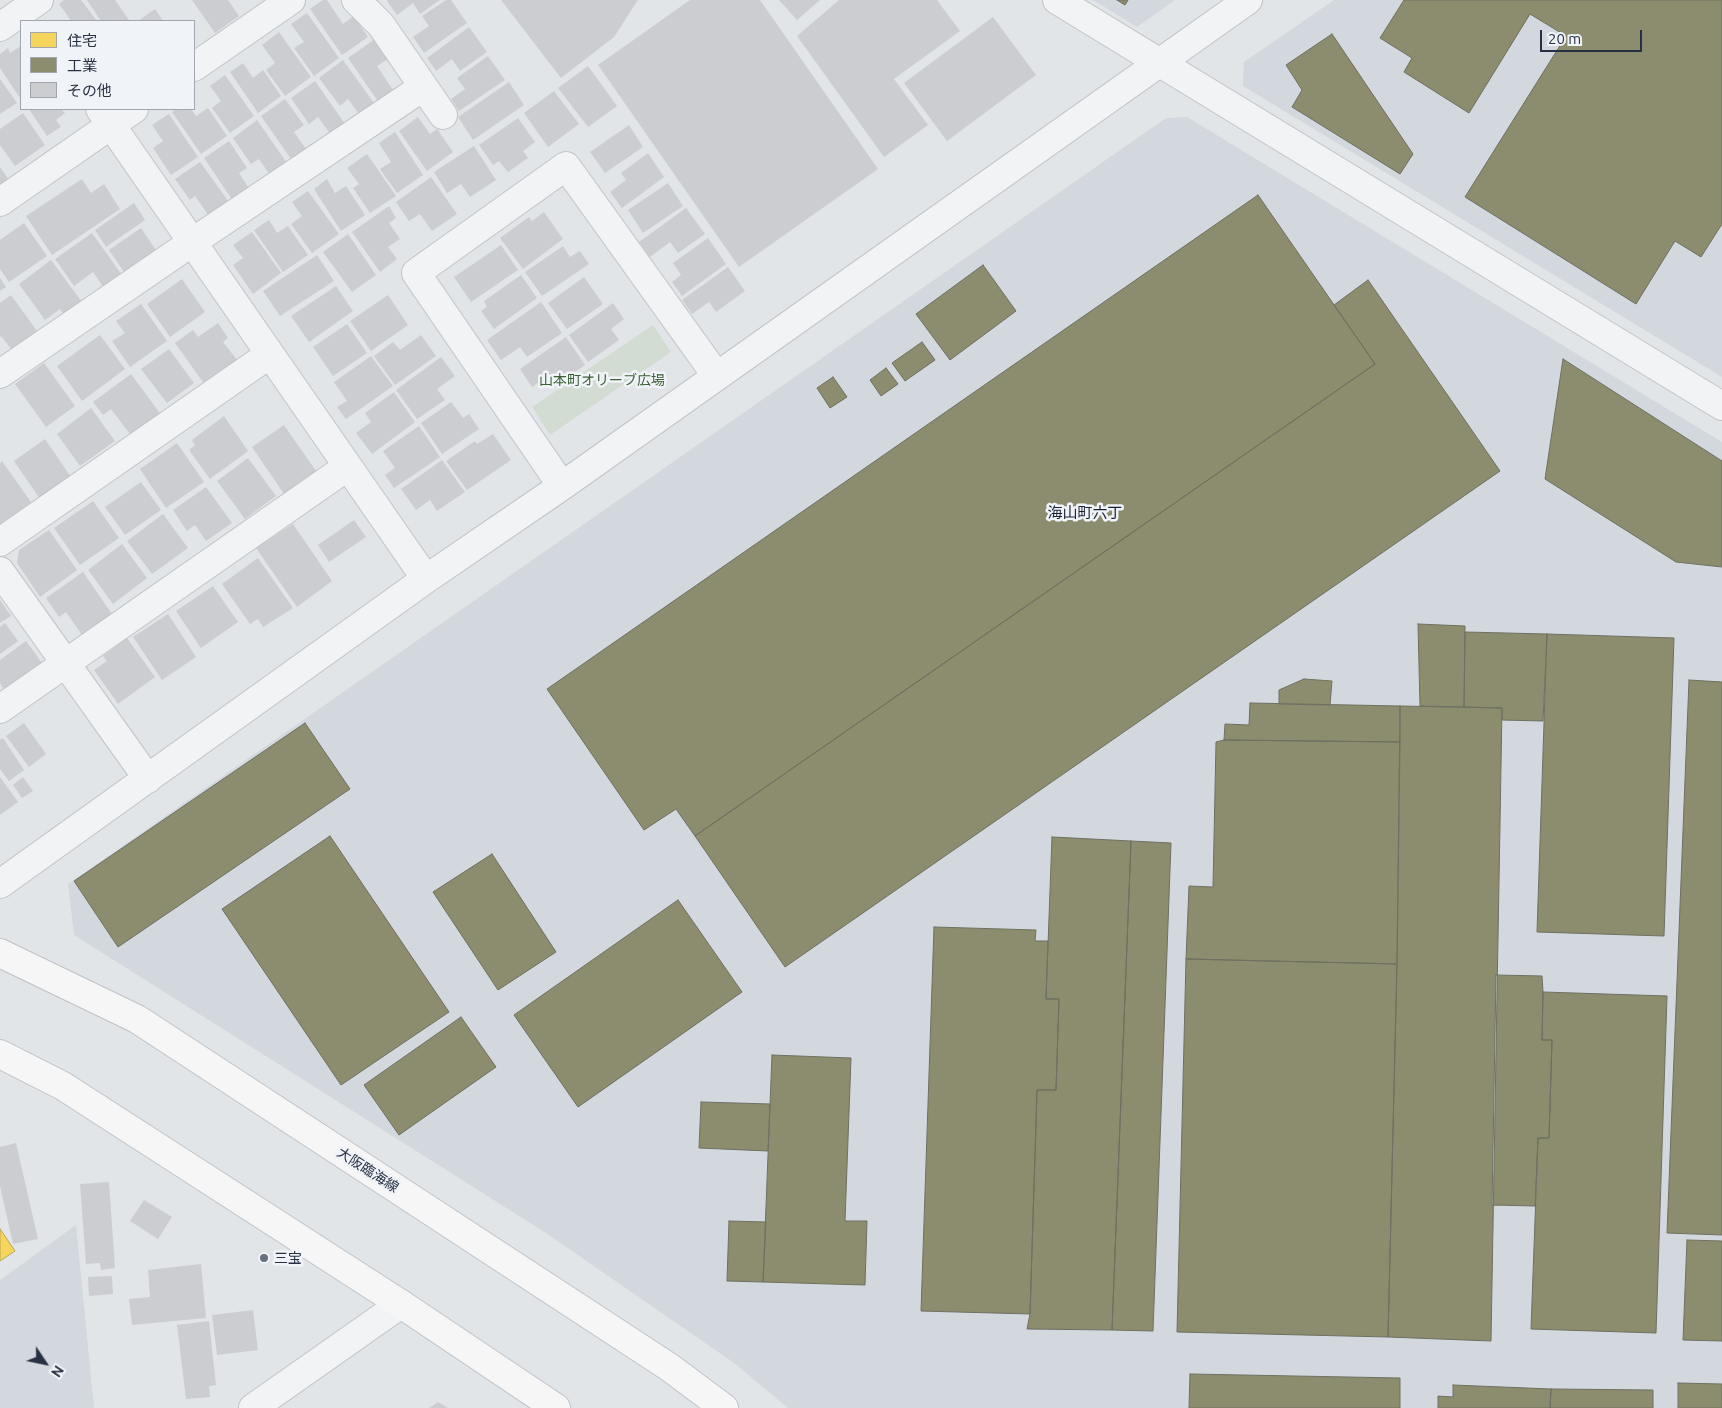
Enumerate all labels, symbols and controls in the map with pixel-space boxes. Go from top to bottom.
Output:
legend [20,20,195,110]
scale bar [1542,20,1644,52]
text: 20 m [1548,30,1581,47]
text: 住宅 [67,32,97,49]
text: 工業 [67,57,97,74]
text: その他 [67,82,112,99]
park label: 山本町オリーブ広場 [539,372,665,388]
district label: 海山町六丁 [1048,504,1122,522]
street label: 大阪臨海線 [334,1144,402,1196]
place label: 三宝 [274,1250,302,1266]
marker: 三宝 [258,1252,270,1264]
north arrow [20,1338,70,1388]
text: N [48,1363,67,1380]

